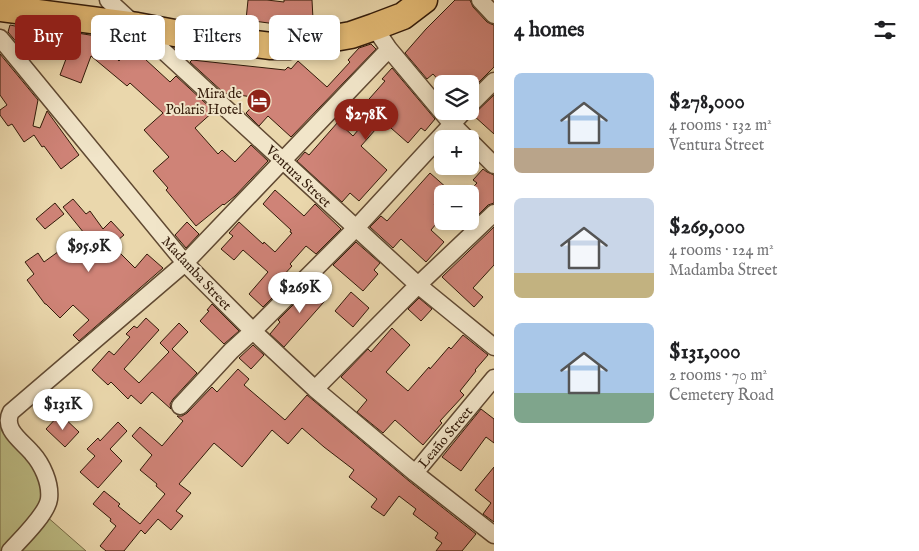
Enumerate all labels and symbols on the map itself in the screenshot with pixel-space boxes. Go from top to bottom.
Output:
place label: Mira de Polaris Hotel [166,85,243,119]
hotel icon: Mira de Polaris Hotel [246,88,272,114]
pin: $278K [331,98,401,141]
street label: Ventura Street [261,141,335,212]
pin: $95.9K [48,230,130,273]
street label: Madamba Street [157,233,235,315]
pin: $269K [265,272,335,314]
pin: $131K [28,388,98,431]
street label: Leaño Street [415,403,477,472]

